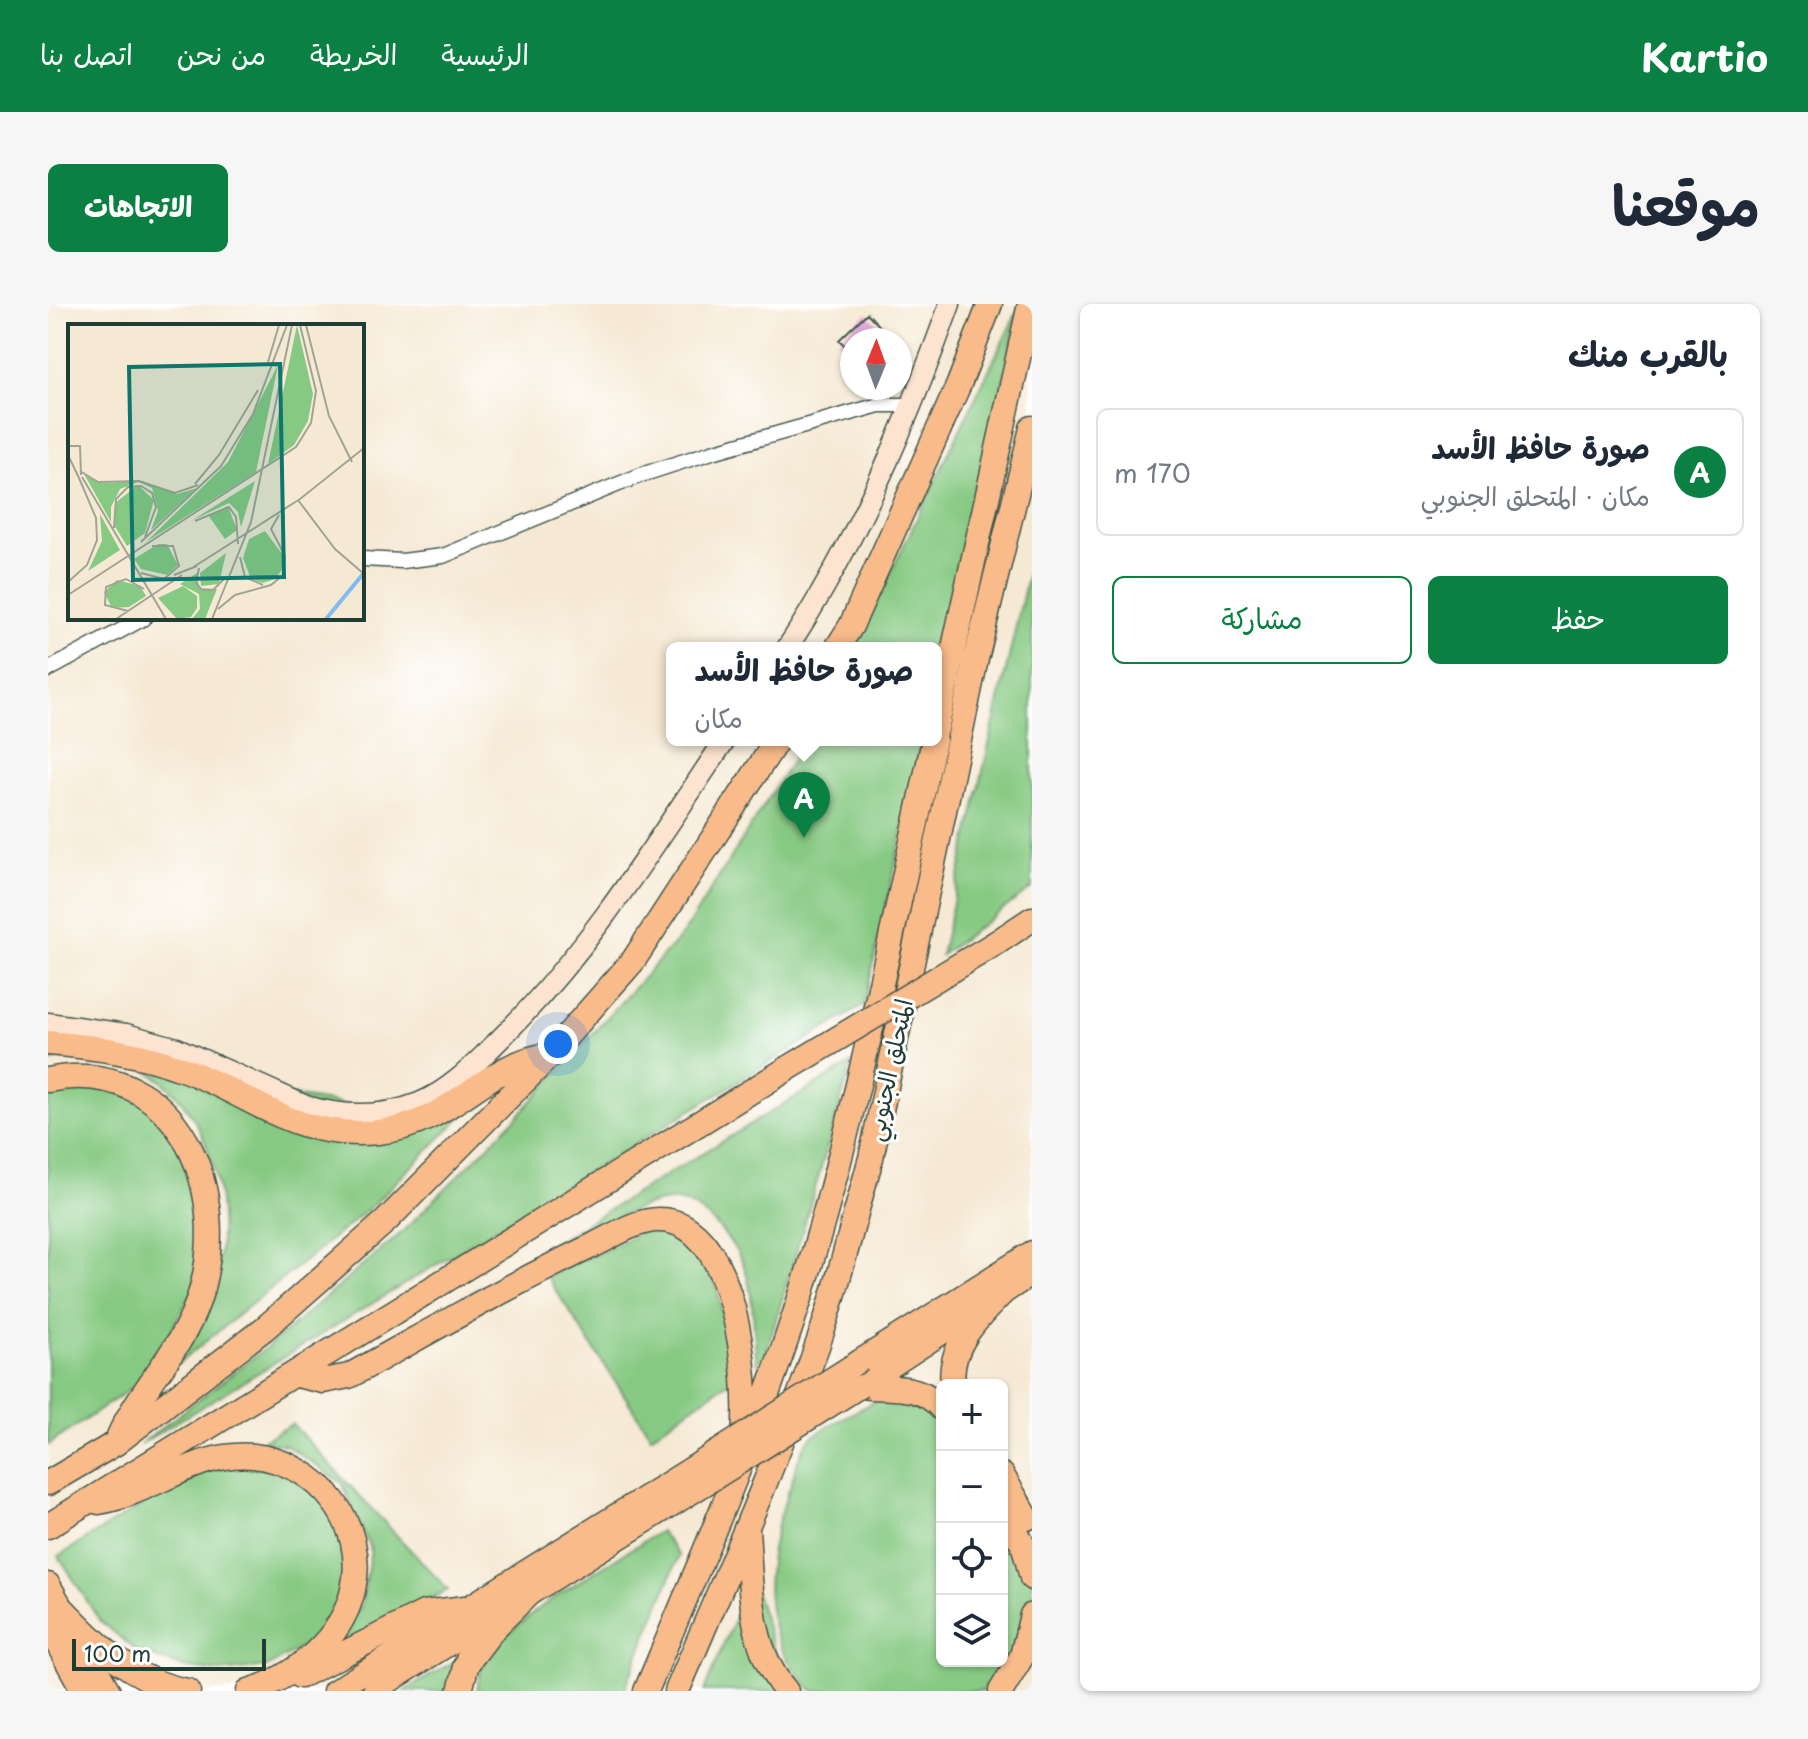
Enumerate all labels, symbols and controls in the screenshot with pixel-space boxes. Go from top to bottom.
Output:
text: Kartio [1641,28,1768,85]
text: اتصل بنا [40,32,133,75]
text: من نحن [177,32,266,75]
text: الخريطة [310,32,397,75]
text: الرئيسية [441,32,529,75]
text: موقعنا [1612,160,1760,245]
button: الاتجاهات [48,164,228,252]
inset map [68,324,364,620]
text: بالقرب منك [1568,327,1728,379]
north arrow [840,328,912,400]
text: صورة حافظ الأسد [1431,424,1650,469]
text: 170 m [1114,453,1191,492]
text: A [1690,453,1710,492]
text: مكان · المتحلق الجنوبي [1421,476,1650,515]
button: مشاركة [1112,576,1412,664]
button: حفظ [1428,576,1728,664]
popup [666,642,942,746]
text: صورة حافظ الأسد [695,646,913,691]
text: مكان [695,698,743,737]
pin: A [778,772,830,838]
street label: المتحلق الجنوبي [855,995,926,1145]
your location [538,1024,578,1064]
map controls [936,1379,1008,1667]
button: + [936,1379,1008,1451]
button: − [936,1451,1008,1523]
button: locate [936,1523,1008,1595]
button: layers [936,1595,1008,1667]
scale bar [72,1635,266,1671]
text: 100 m [84,1636,151,1669]

